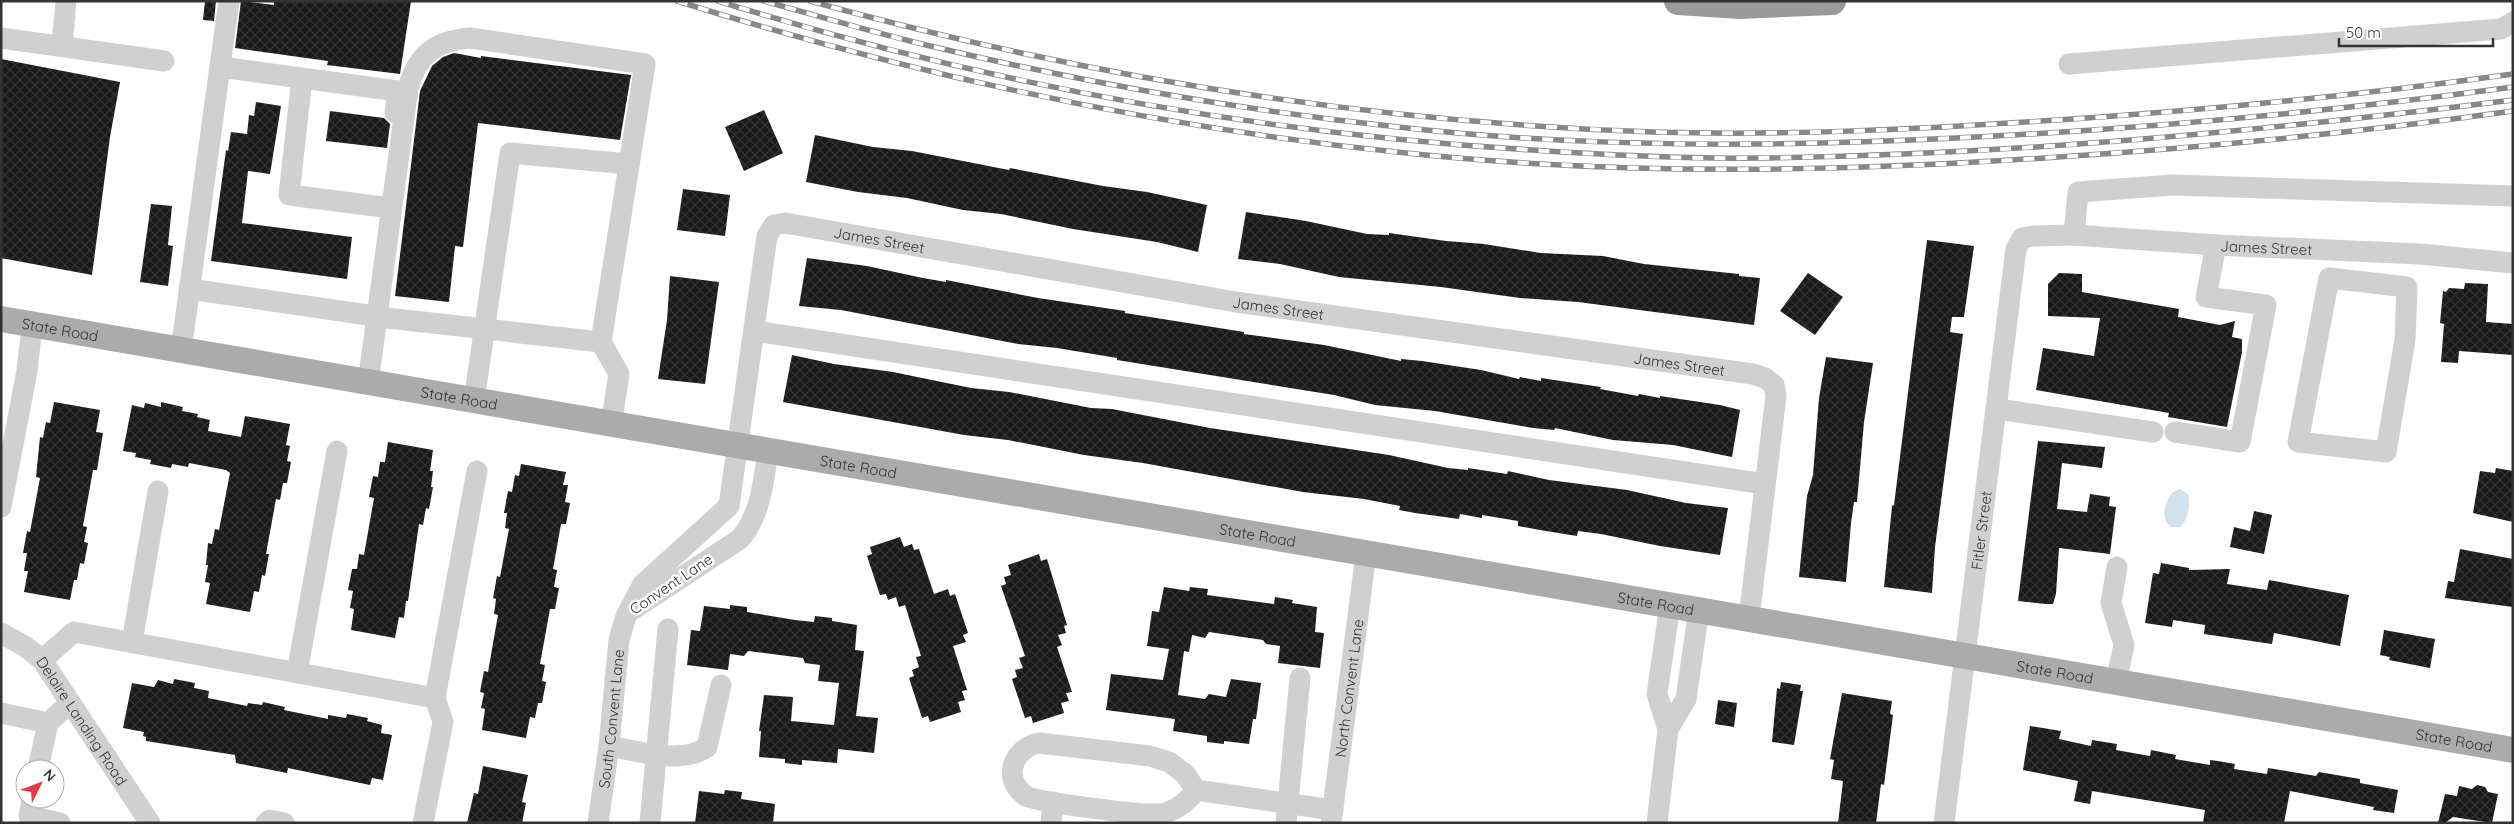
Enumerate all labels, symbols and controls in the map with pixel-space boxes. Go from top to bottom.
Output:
scale bar [2339,15,2493,47]
text: 50 m [2346,23,2381,42]
street label: James Street [832,222,926,257]
street label: James Street [2220,236,2313,259]
street label: James Street [1231,292,1325,324]
street label: State Road [20,313,100,345]
street label: James Street [1632,348,1726,380]
street label: State Road [420,382,499,414]
street label: State Road [819,450,898,482]
street label: Fitler Street [1966,490,1995,571]
street label: State Road [1218,519,1297,551]
street label: Convent Lane [626,549,716,619]
street label: State Road [1616,587,1696,619]
street label: North Convent Lane [1330,618,1367,758]
street label: South Convent Lane [594,648,628,790]
street label: Delaire Landing Road [33,653,132,789]
street label: State Road [2015,656,2095,687]
street label: State Road [2414,724,2494,756]
north arrow [15,759,65,809]
text: N [40,765,60,785]

